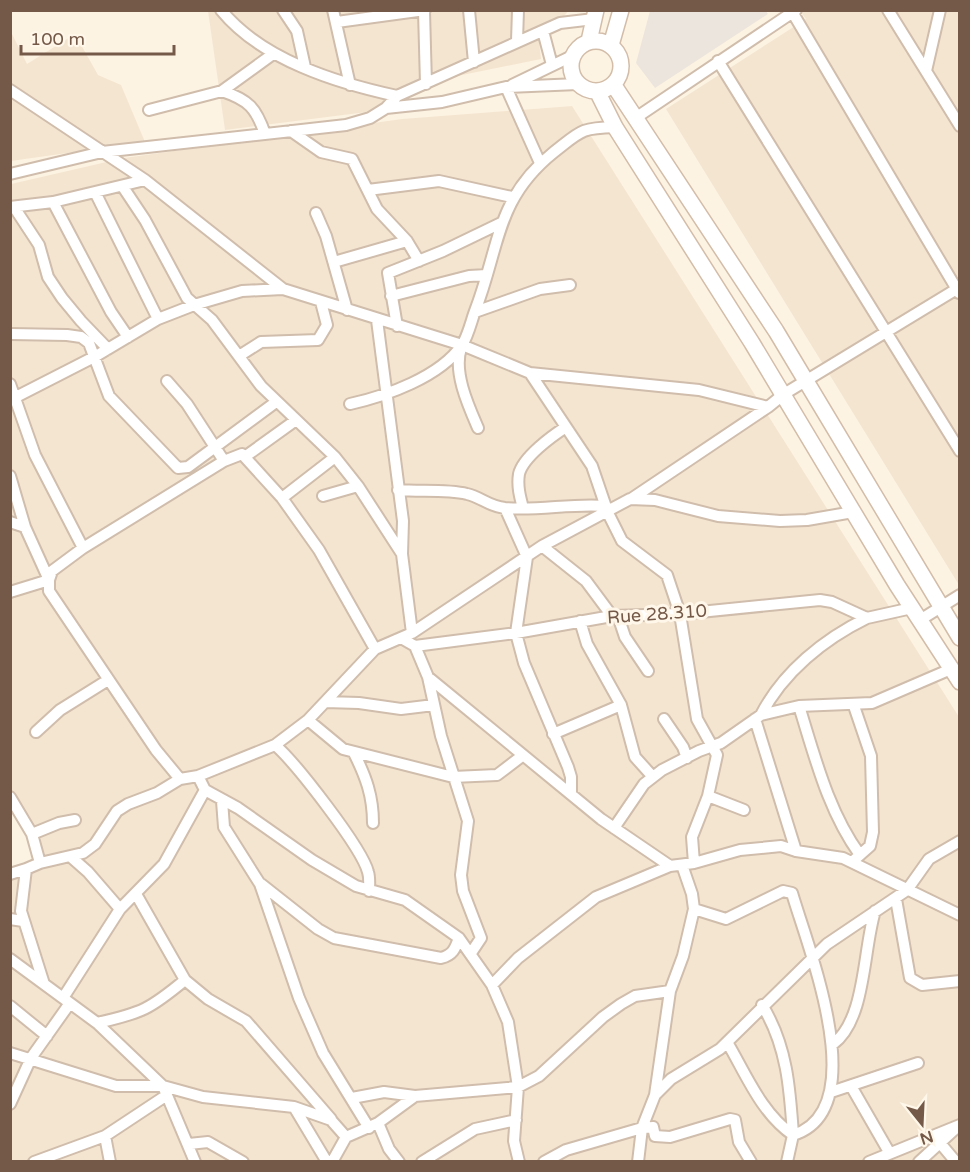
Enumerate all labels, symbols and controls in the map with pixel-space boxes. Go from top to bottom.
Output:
scale bar [21,18,174,56]
text: 100 m [30,28,85,50]
street label: Rue 28.310 [606,600,708,628]
north arrow [892,1094,952,1154]
text: N [917,1126,936,1149]

